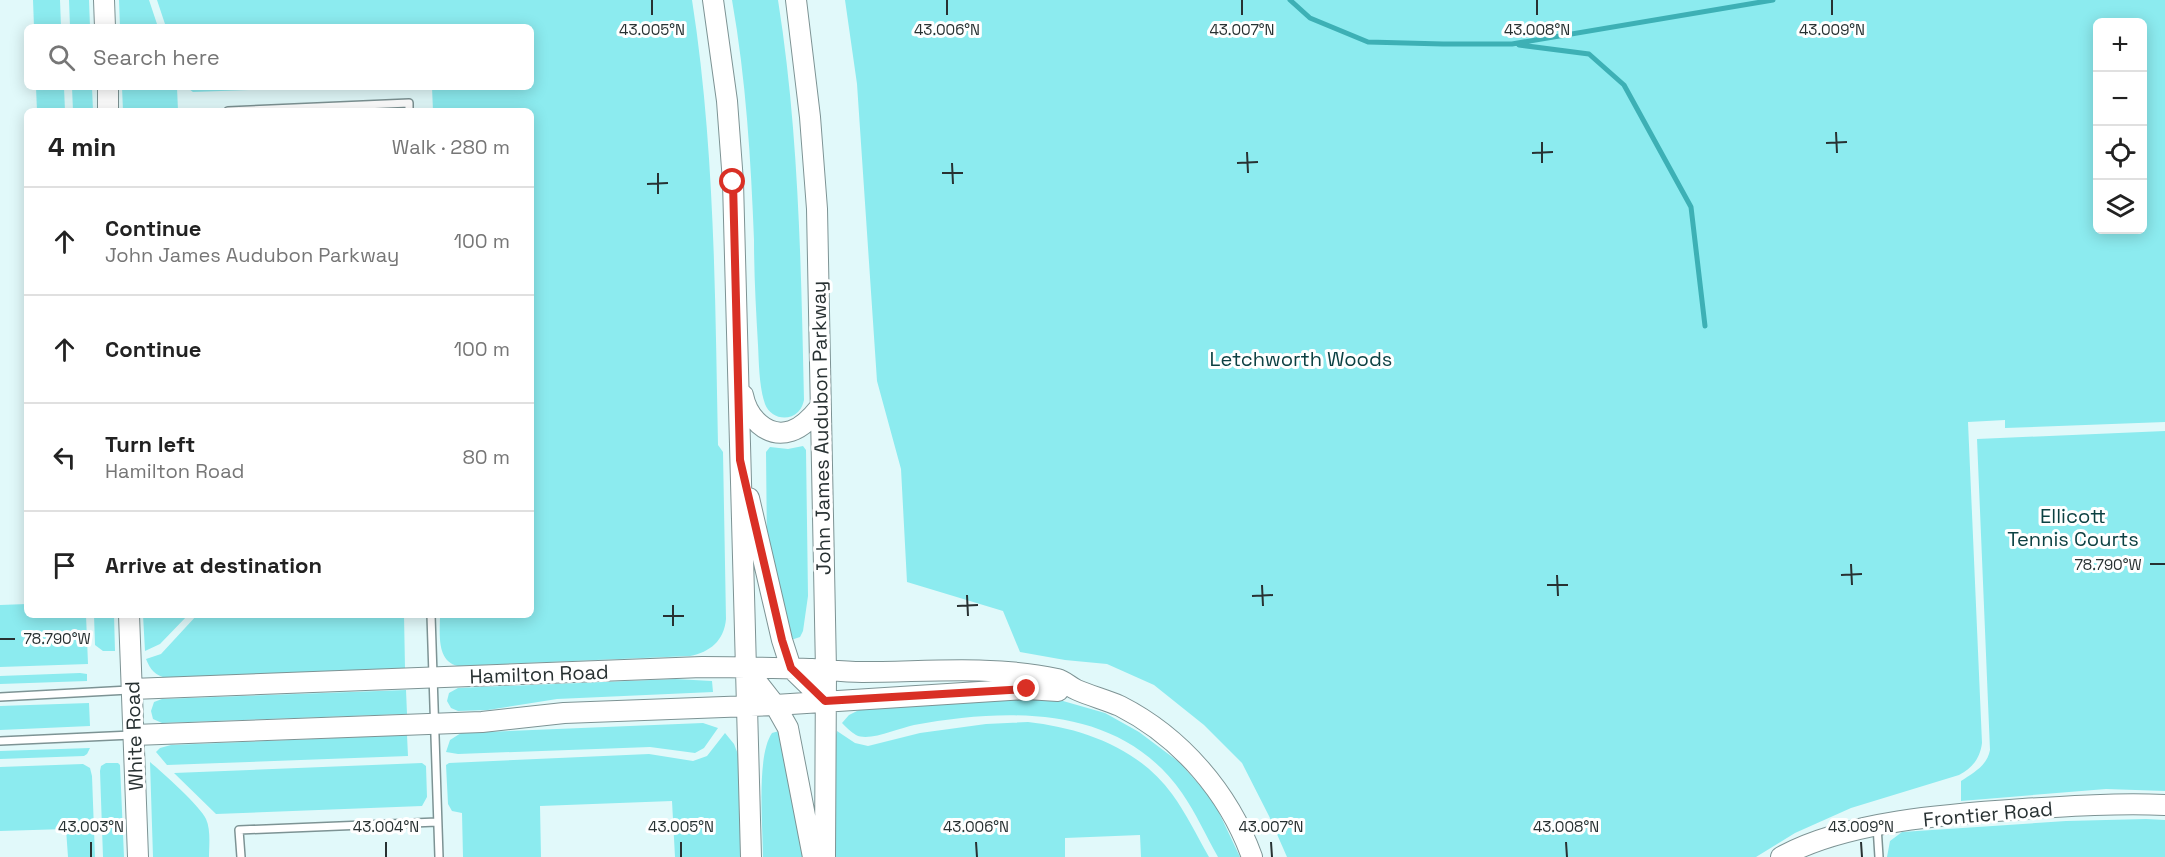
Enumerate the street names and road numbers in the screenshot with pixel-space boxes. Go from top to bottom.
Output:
street label: John James Audubon Parkway [805,281,837,575]
street label: Hamilton Road [469,659,609,689]
street label: White Road [119,681,149,791]
street label: Frontier Road [1922,795,2054,833]

